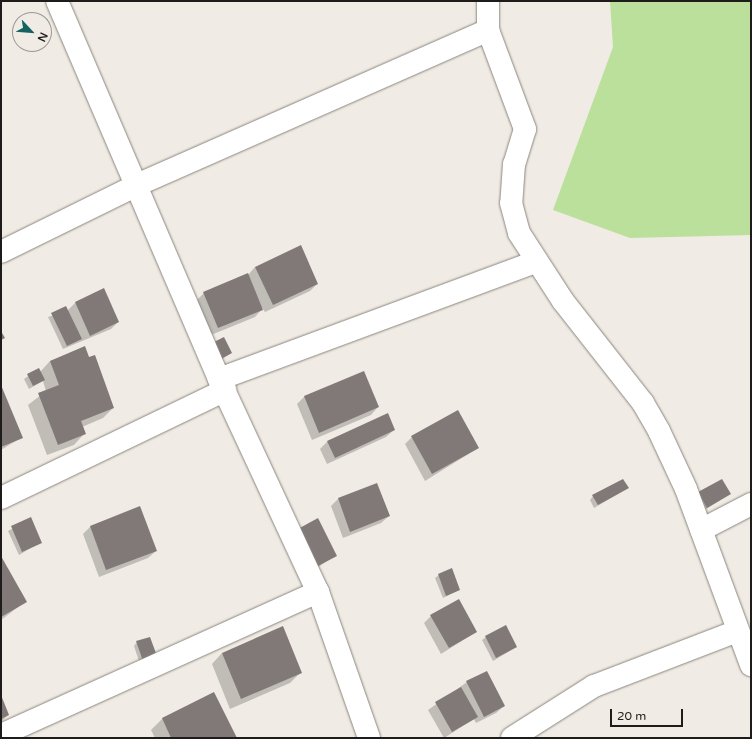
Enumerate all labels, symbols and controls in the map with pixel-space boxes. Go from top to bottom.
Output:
north arrow [12,12,52,52]
text: N [35,30,50,44]
scale bar [612,701,685,727]
text: 20 m [617,709,646,723]

